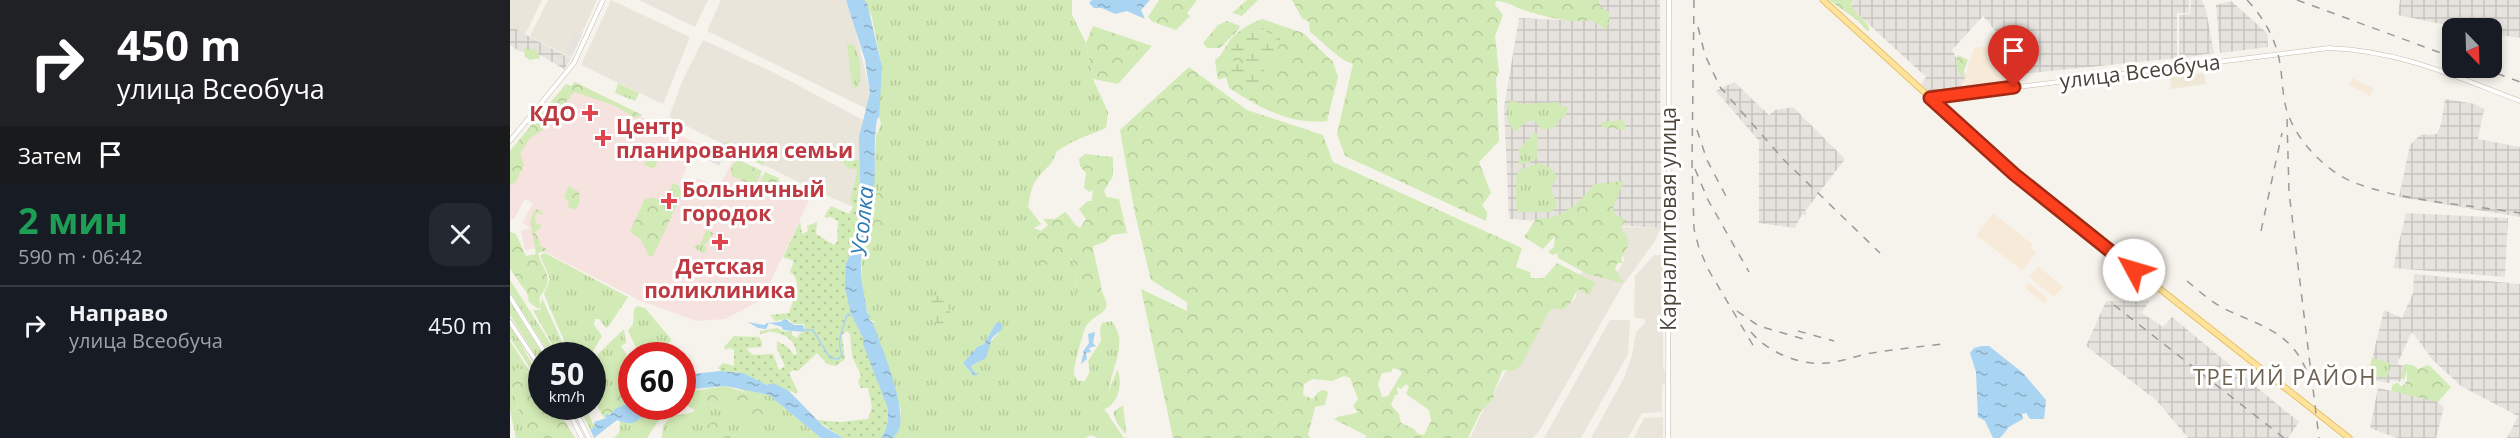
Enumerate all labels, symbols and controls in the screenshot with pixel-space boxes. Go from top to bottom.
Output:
text: 450 m [117,16,241,73]
north arrow [2442,18,2502,78]
map controls [2442,18,2502,78]
icon: right [18,24,96,102]
pin [1988,25,2039,87]
icon: arrive [1997,34,2030,67]
street label: улица Всеобуча [2058,47,2222,95]
text: улица Всеобуча [117,70,325,107]
place label: КДО [529,99,576,127]
marker: КДО [581,104,599,122]
street label: Карналлитовая улица [1654,107,1682,331]
place label: Центр планирования семьи [616,112,853,164]
marker: Центр планирования семьи [594,129,612,147]
icon: arrive [94,138,127,171]
text: Затем [18,140,82,170]
place label: Больничный городок [682,175,825,227]
water label: Усолка [842,185,880,258]
marker: Больничный городок [660,192,678,210]
text: 2 мин [18,196,128,245]
button: close [429,203,492,266]
marker: Детская поликлиника [711,233,729,251]
position arrow [2102,238,2166,302]
text: 590 m · 06:42 [18,243,143,270]
place label: Детская поликлиника [644,252,796,304]
text: Направо [69,297,168,327]
icon: right [18,309,51,342]
text: 450 m [428,310,492,340]
text: улица Всеобуча [69,327,223,354]
speed limit sign: 60 [618,342,696,420]
text: 50 [550,353,584,394]
district label: ТРЕТИЙ РАЙОН [2193,361,2377,391]
text: km/h [549,386,585,406]

